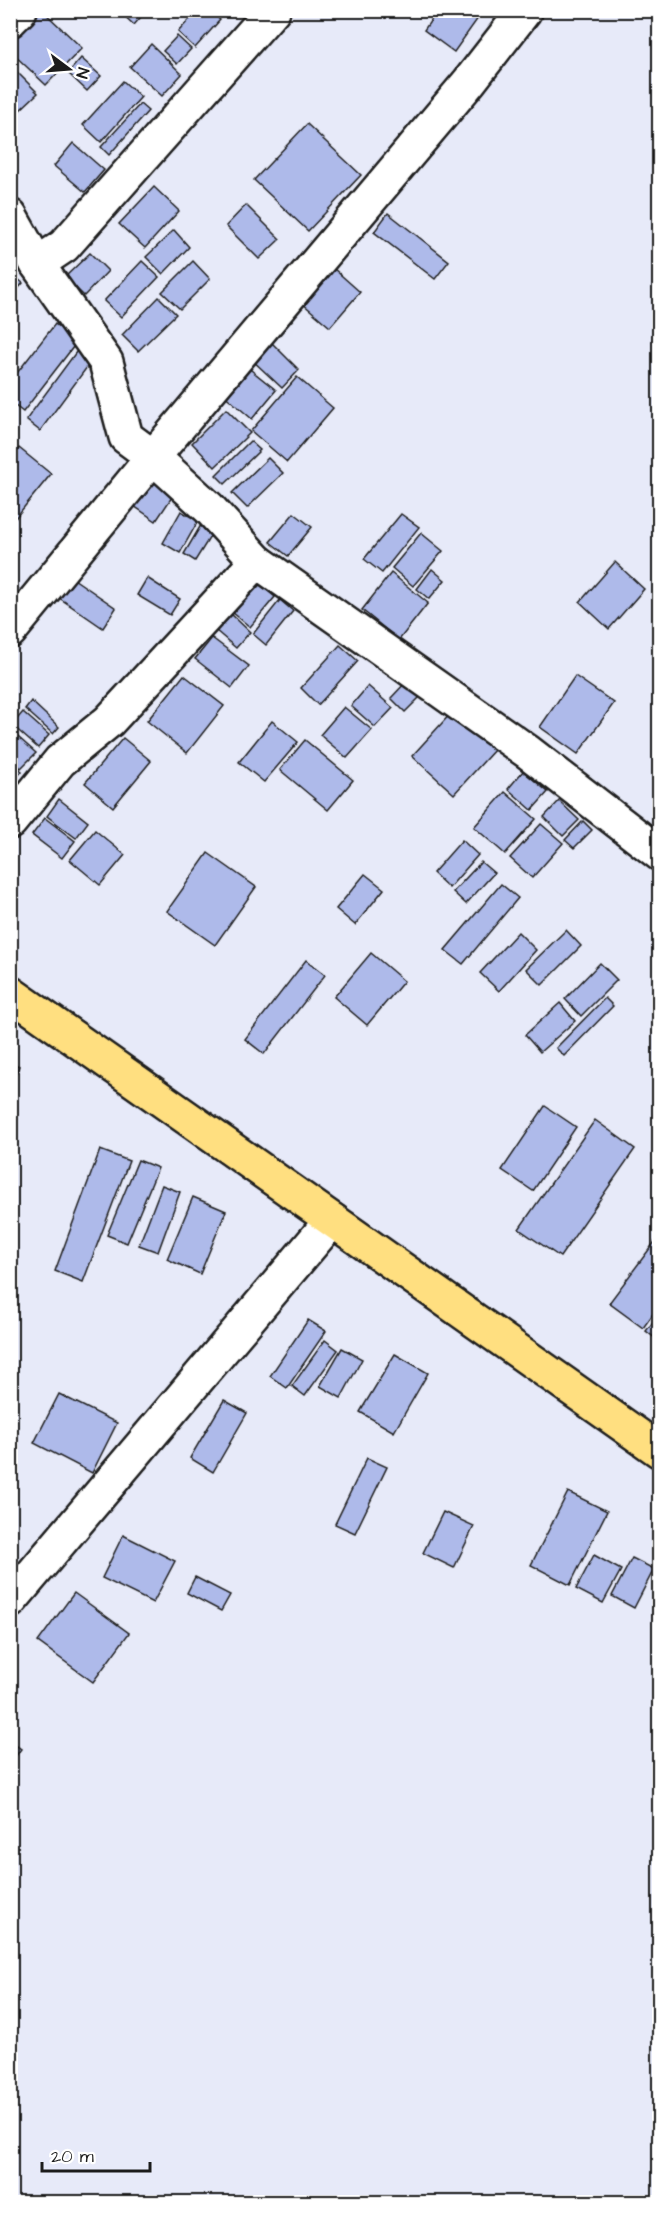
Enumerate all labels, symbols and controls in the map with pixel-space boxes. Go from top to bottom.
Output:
north arrow [39,39,99,99]
text: N [71,65,94,81]
scale bar [42,2135,150,2173]
text: 20 m [51,2144,94,2169]

